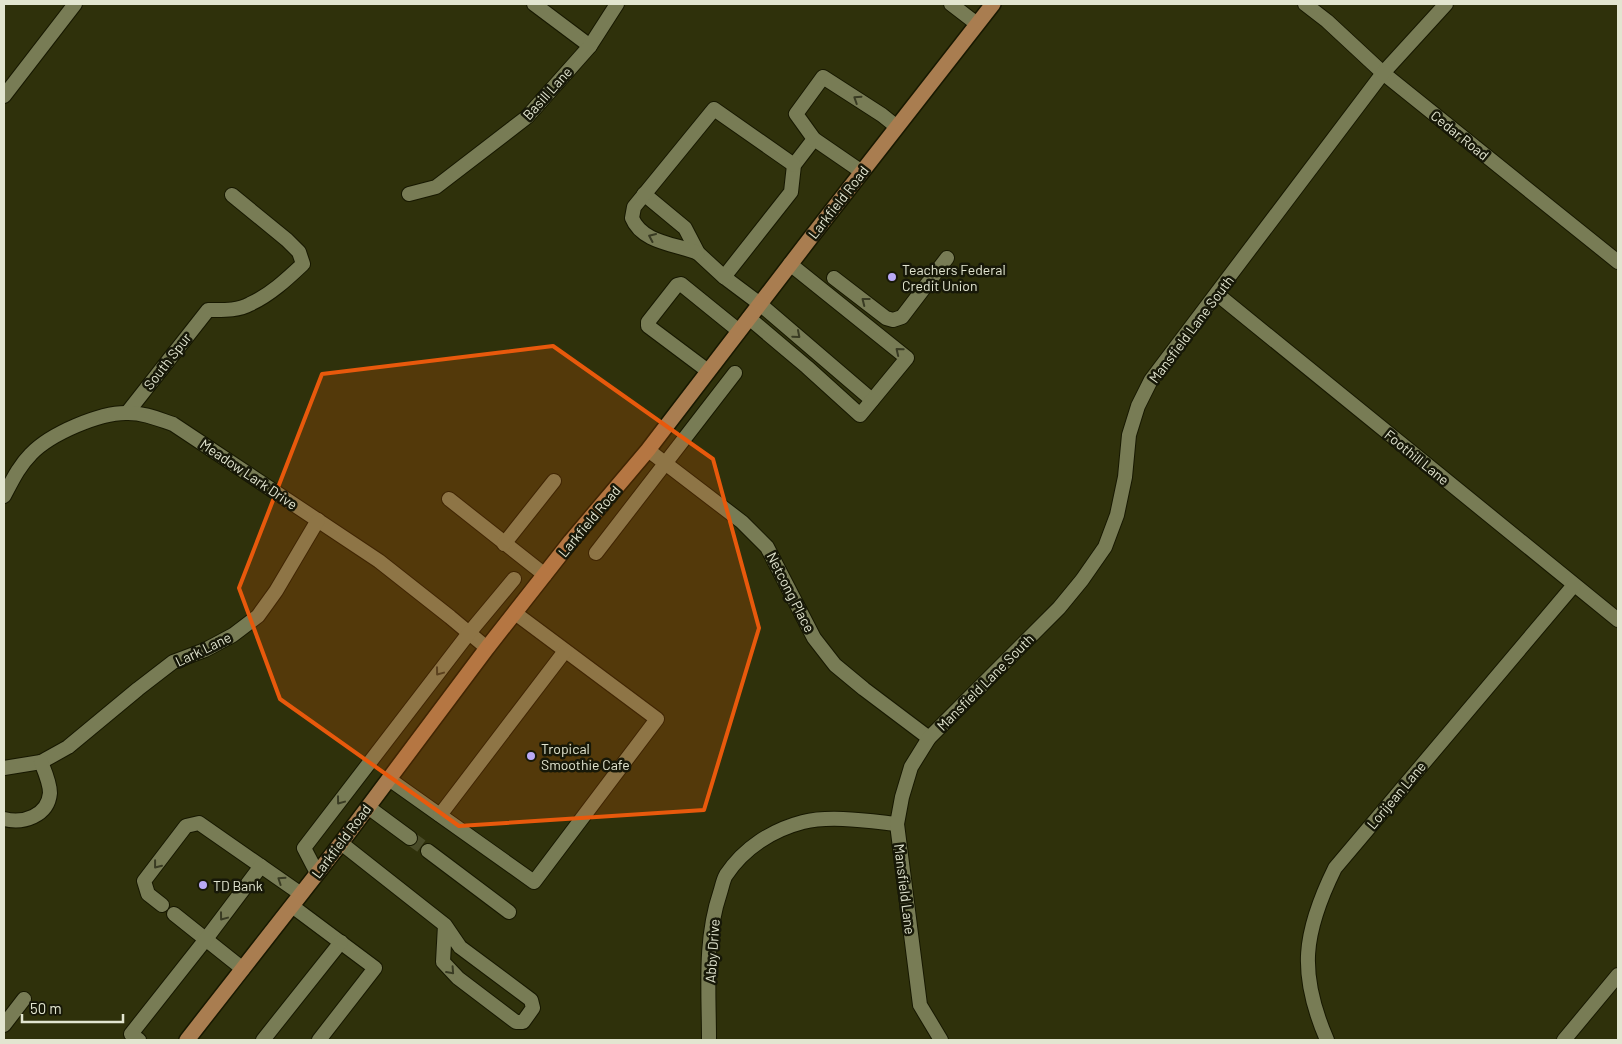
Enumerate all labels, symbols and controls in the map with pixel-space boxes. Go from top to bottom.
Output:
street label: Basill Lane [519,63,575,123]
one-way arrow [854,96,863,105]
street label: Cedar Road [1428,106,1492,164]
street label: Larkfield Road [804,162,872,242]
one-way arrow [648,233,657,243]
place label: Teachers Federal Credit Union [902,261,1006,294]
marker: Teachers Federal Credit Union [886,271,898,283]
street label: Mansfield Lane South [1145,272,1237,386]
one-way arrow [861,298,870,307]
street label: South Spur [140,329,194,393]
one-way arrow [791,330,800,338]
one-way arrow [895,347,904,356]
street label: Foothill Lane [1381,426,1453,488]
street label: Meadow Lark Drive [197,435,301,513]
street label: Larkfield Road [554,482,624,560]
street label: Netcong Place [764,549,818,635]
street label: Lark Lane [172,628,234,670]
street label: Mansfield Lane South [933,630,1037,734]
one-way arrow [436,666,445,676]
place label: Tropical Smoothie Cafe [541,740,630,773]
marker: Tropical Smoothie Cafe [525,750,537,762]
street label: Lorijean Lane [1363,758,1429,832]
one-way arrow [338,795,346,804]
street label: Larkfield Road [308,801,374,881]
street label: Mansfield Lane [891,843,919,935]
one-way arrow [154,859,162,868]
place label: TD Bank [213,877,263,894]
one-way arrow [277,877,287,886]
marker: TD Bank [197,879,209,891]
one-way arrow [220,911,229,921]
street label: Abby Drive [701,918,723,984]
one-way arrow [445,965,454,974]
scale bar [22,992,124,1024]
text: 50 m [30,999,62,1017]

